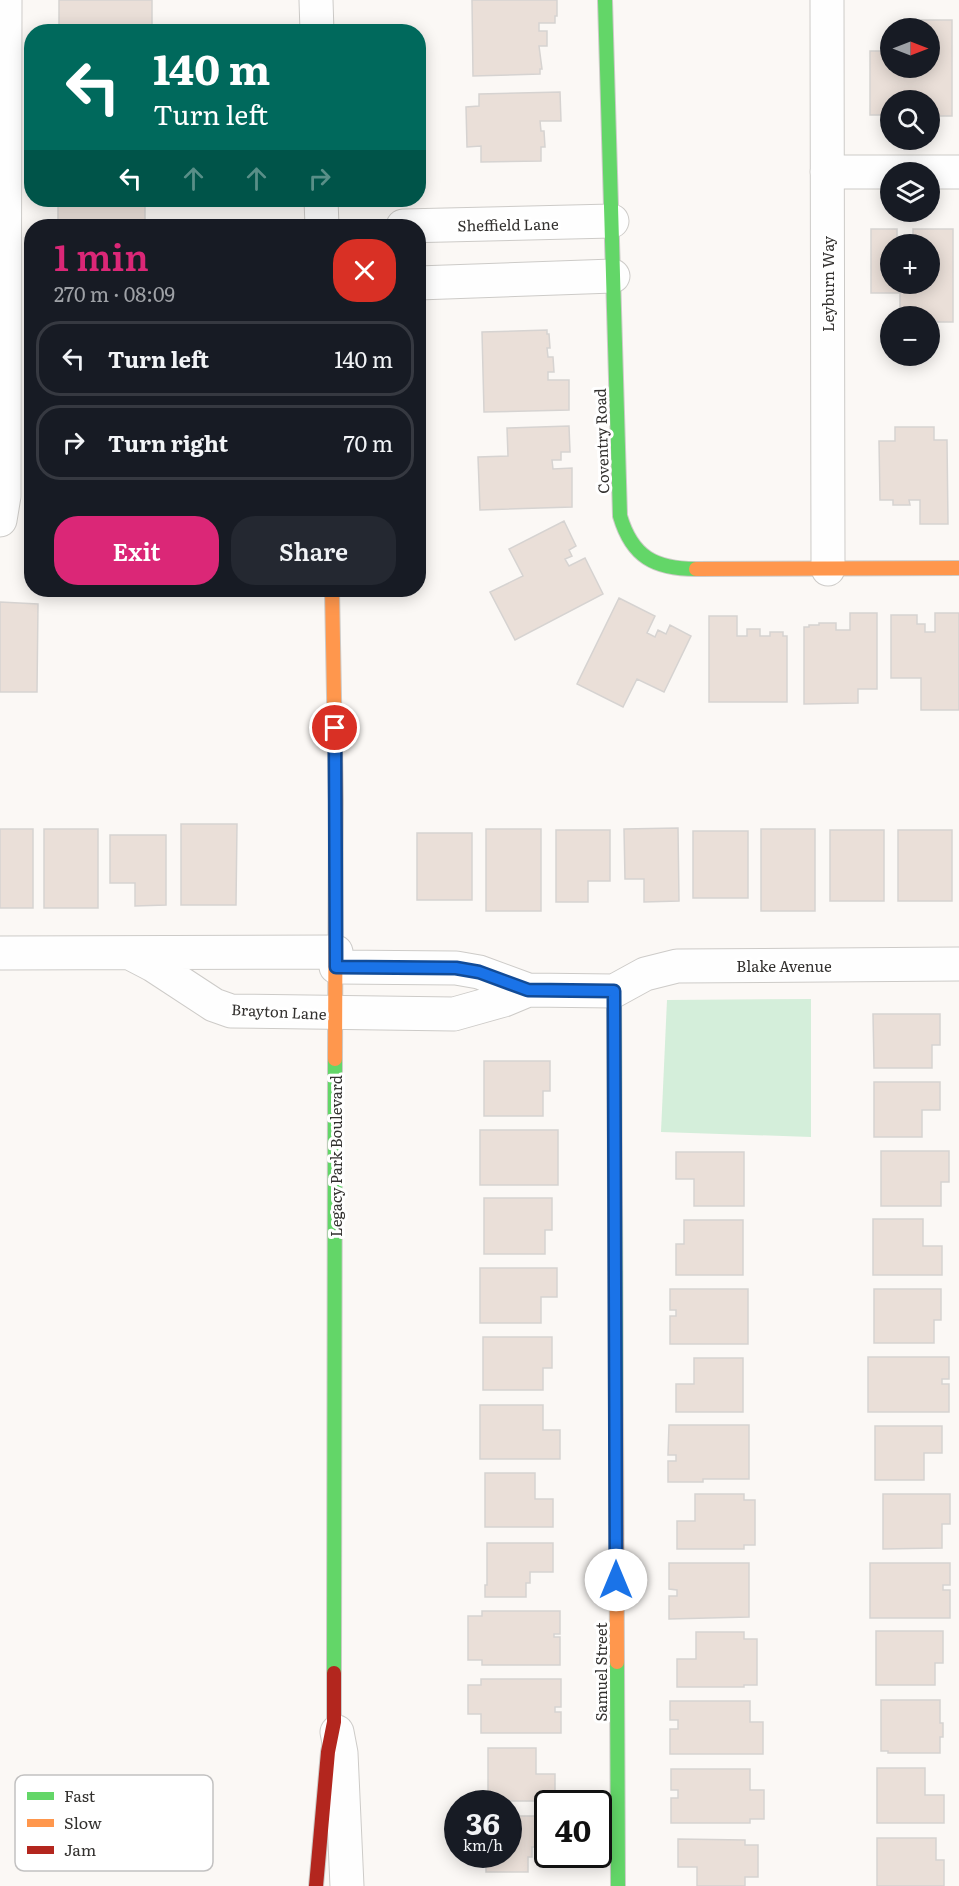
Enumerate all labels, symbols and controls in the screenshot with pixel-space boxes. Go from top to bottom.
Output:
north arrow [880,18,940,78]
map controls [880,18,940,366]
text: 140 m [153,36,270,98]
icon: left [54,48,132,126]
button: search [880,90,940,150]
text: Turn left [153,93,268,133]
icon: left [114,162,147,195]
icon: ahead [177,162,210,195]
icon: ahead [240,162,273,195]
icon: right [303,162,336,195]
button: layers [880,162,940,222]
street label: Sheffield Lane [457,212,559,236]
text: 1 min [54,229,149,282]
button: + [880,234,940,294]
street label: Leyburn Way [816,236,839,332]
button: close [333,239,396,302]
text: 270 m · 08:09 [54,278,175,308]
button: − [880,306,940,366]
icon: left [57,342,90,375]
text: Turn left [108,342,209,375]
text: 140 m [334,342,393,375]
street label: Coventry Road [588,388,614,494]
icon: right [57,426,90,459]
text: Turn right [108,426,228,459]
text: 70 m [343,426,393,459]
button: Exit [54,516,219,585]
button: Share [231,516,396,585]
pin [309,702,360,753]
icon: arrive [318,711,351,744]
street label: Blake Avenue [736,954,832,977]
street label: Brayton Lane [231,997,328,1025]
street label: Legacy Park Boulevard [324,1075,347,1237]
position arrow [584,1548,648,1612]
street label: Samuel Street [589,1623,612,1721]
legend [15,1775,213,1871]
text: Fast [64,1783,96,1807]
speed limit sign: 40 [534,1790,612,1868]
text: 36 [466,1800,500,1844]
text: Slow [64,1810,102,1834]
text: km/h [463,1833,503,1856]
text: Jam [64,1837,97,1861]

